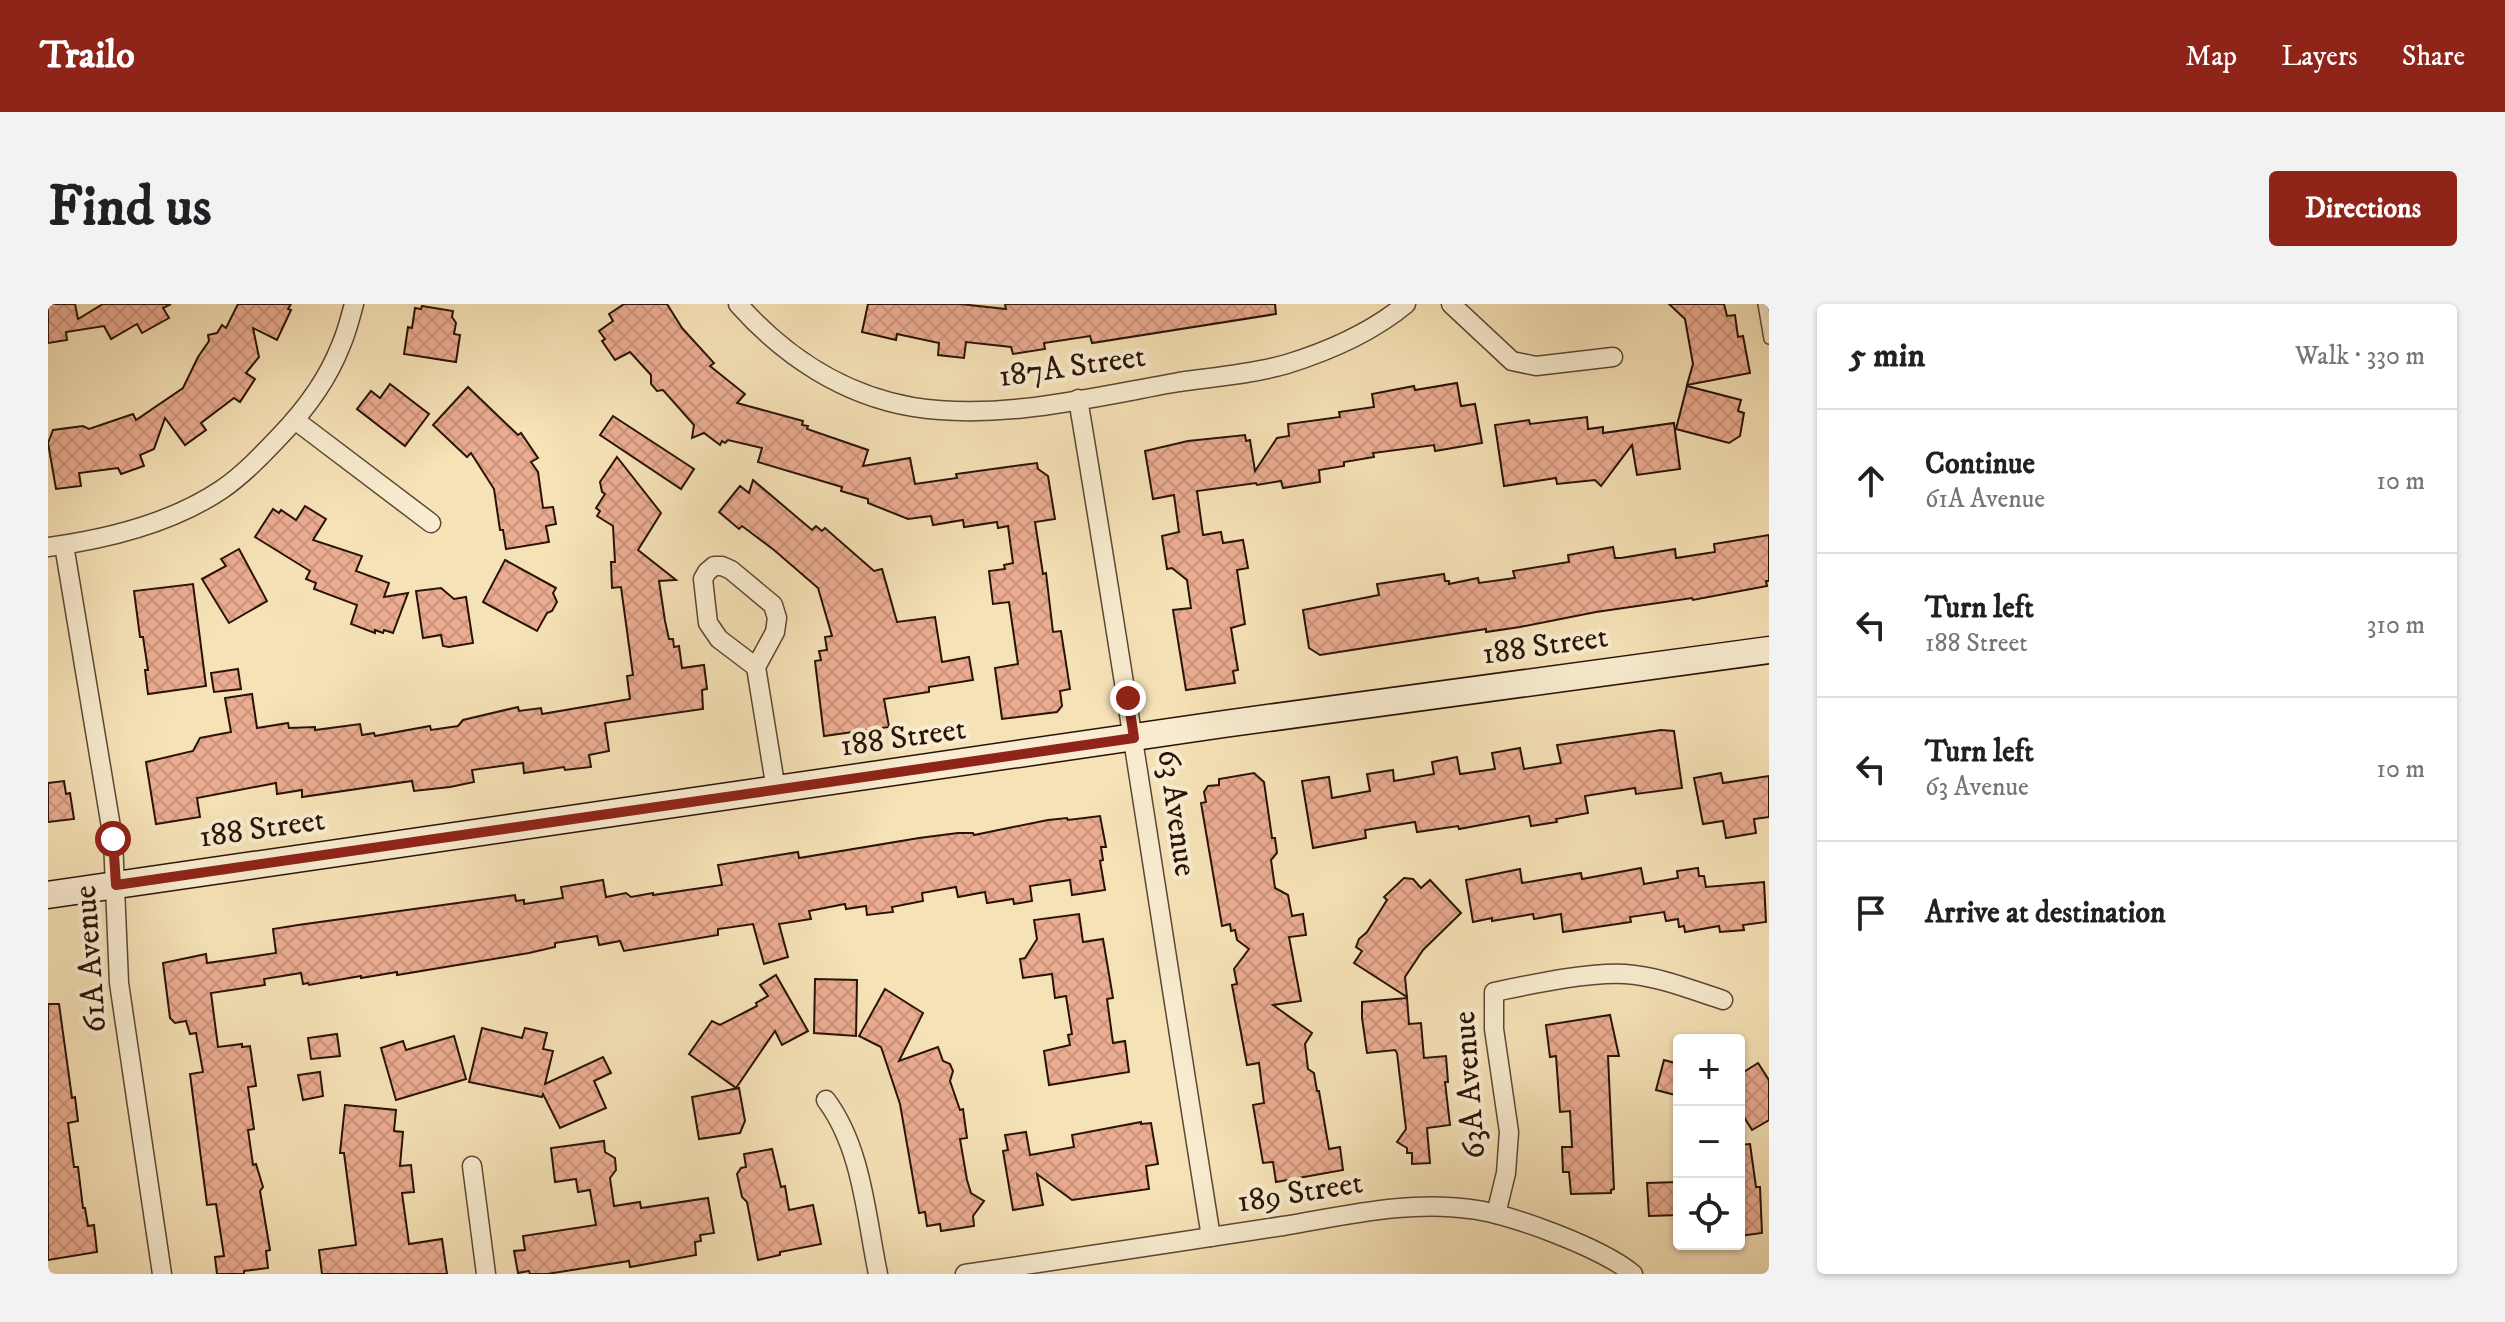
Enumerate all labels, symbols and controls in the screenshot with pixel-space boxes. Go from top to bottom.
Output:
text: Trailo [40,32,135,80]
text: Map [2186,39,2237,74]
text: Layers [2281,39,2358,74]
text: Share [2402,39,2465,74]
button: Directions [2269,171,2457,246]
text: Find us [48,173,212,243]
text: 5 min [1849,335,1925,377]
street label: 187A Street [996,337,1148,397]
text: Walk · 330 m [2295,340,2425,373]
text: Continue [1925,446,2035,483]
icon: ahead [1849,459,1893,503]
text: 10 m [2376,465,2425,498]
text: 61A Avenue [1925,483,2045,516]
text: Turn left [1925,590,2034,627]
icon: left [1849,603,1893,647]
text: 310 m [2367,609,2425,642]
street label: 188 Street [1480,617,1610,675]
text: 188 Street [1925,627,2028,660]
route end [1110,680,1146,716]
street label: 188 Street [838,709,968,767]
text: Turn left [1925,734,2034,771]
street label: 63 Avenue [1147,747,1205,879]
icon: left [1849,747,1893,791]
text: 10 m [2376,753,2425,786]
text: 63 Avenue [1925,771,2029,804]
street label: 188 Street [197,800,327,858]
route start [95,821,131,857]
street label: 61A Avenue [66,884,116,1034]
icon: arrive [1849,891,1893,935]
text: Arrive at destination [1925,895,2166,932]
street label: 63A Avenue [1445,1010,1495,1160]
map controls [1673,1034,1745,1250]
button: + [1673,1034,1745,1106]
button: − [1673,1106,1745,1178]
street label: 189 Street [1235,1163,1365,1223]
button: locate [1673,1178,1745,1250]

